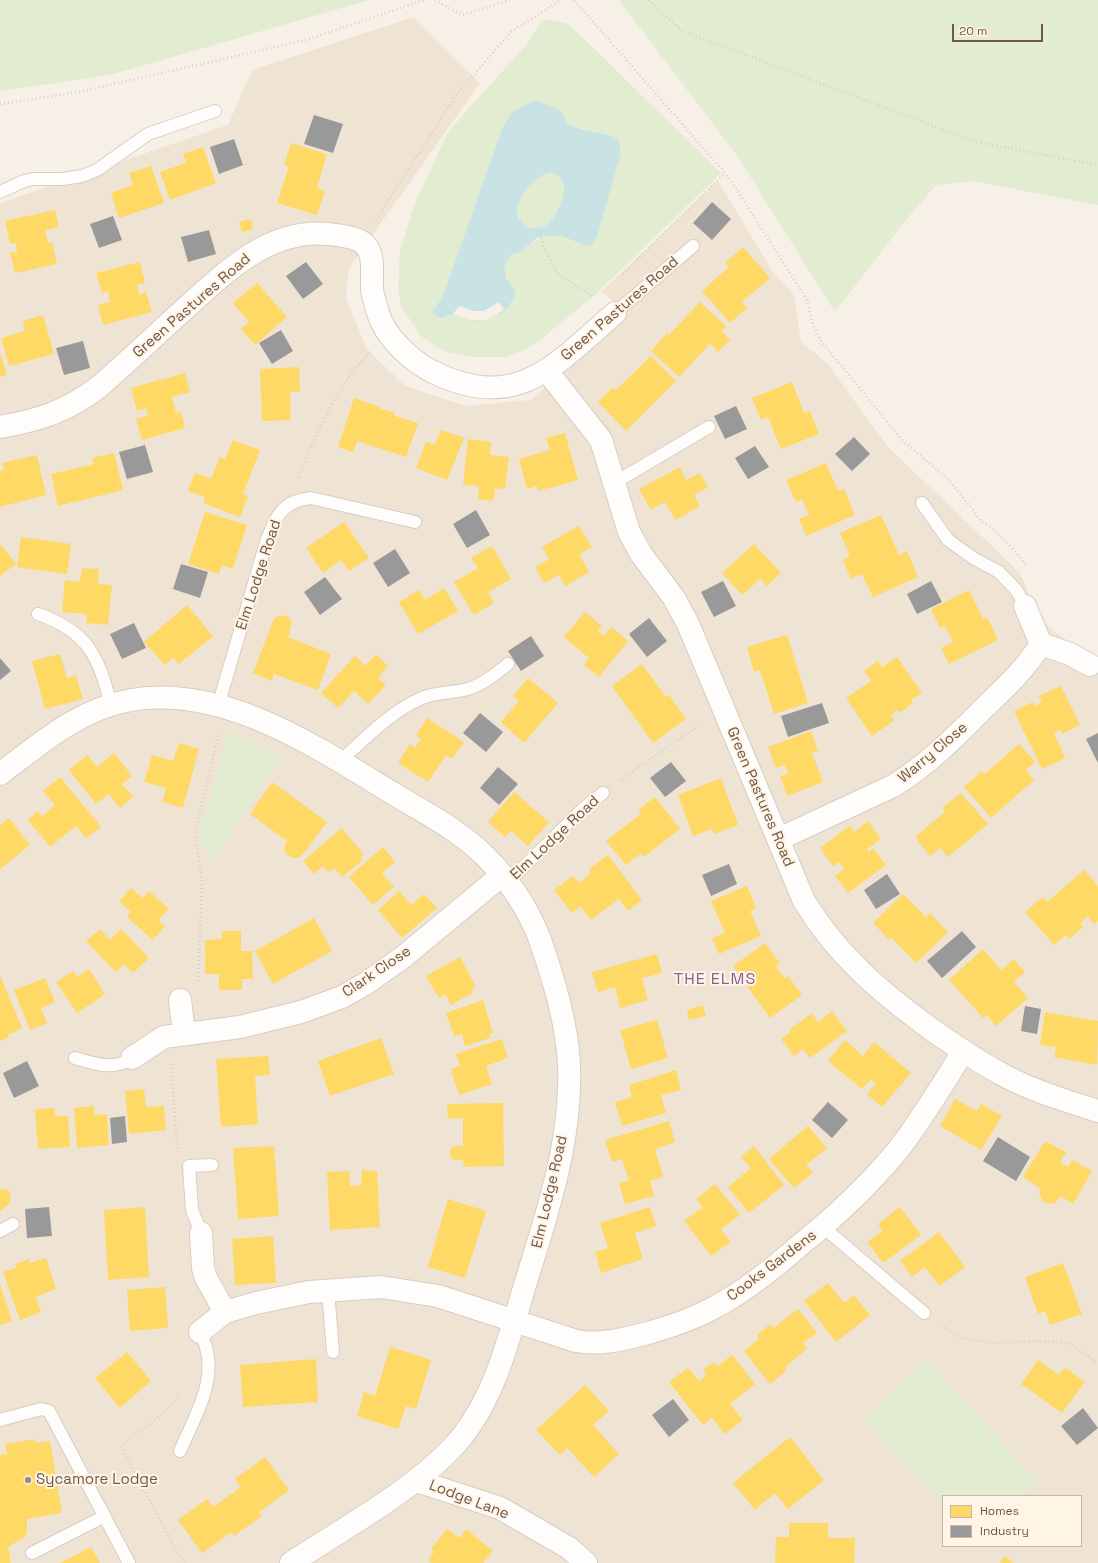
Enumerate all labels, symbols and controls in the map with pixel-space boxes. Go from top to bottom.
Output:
scale bar [954,16,1045,42]
text: 20 m [959,23,987,39]
street label: Green Pastures Road [129,250,255,362]
street label: Green Pastures Road [557,253,683,365]
street label: Elm Lodge Road [233,517,285,633]
street label: Warry Close [895,719,971,787]
street label: Green Pastures Road [722,724,798,870]
street label: Elm Lodge Road [507,792,603,884]
street label: Clark Close [339,942,415,1002]
district label: THE ELMS [674,970,756,990]
street label: Elm Lodge Road [528,1134,572,1250]
street label: Cooks Gardens [724,1227,820,1305]
place label: Sycamore Lodge [36,1471,158,1489]
marker: Sycamore Lodge [23,1475,33,1485]
street label: Lodge Lane [426,1476,512,1524]
legend [942,1495,1082,1547]
text: Homes [980,1503,1019,1519]
text: Industry [980,1523,1029,1539]

